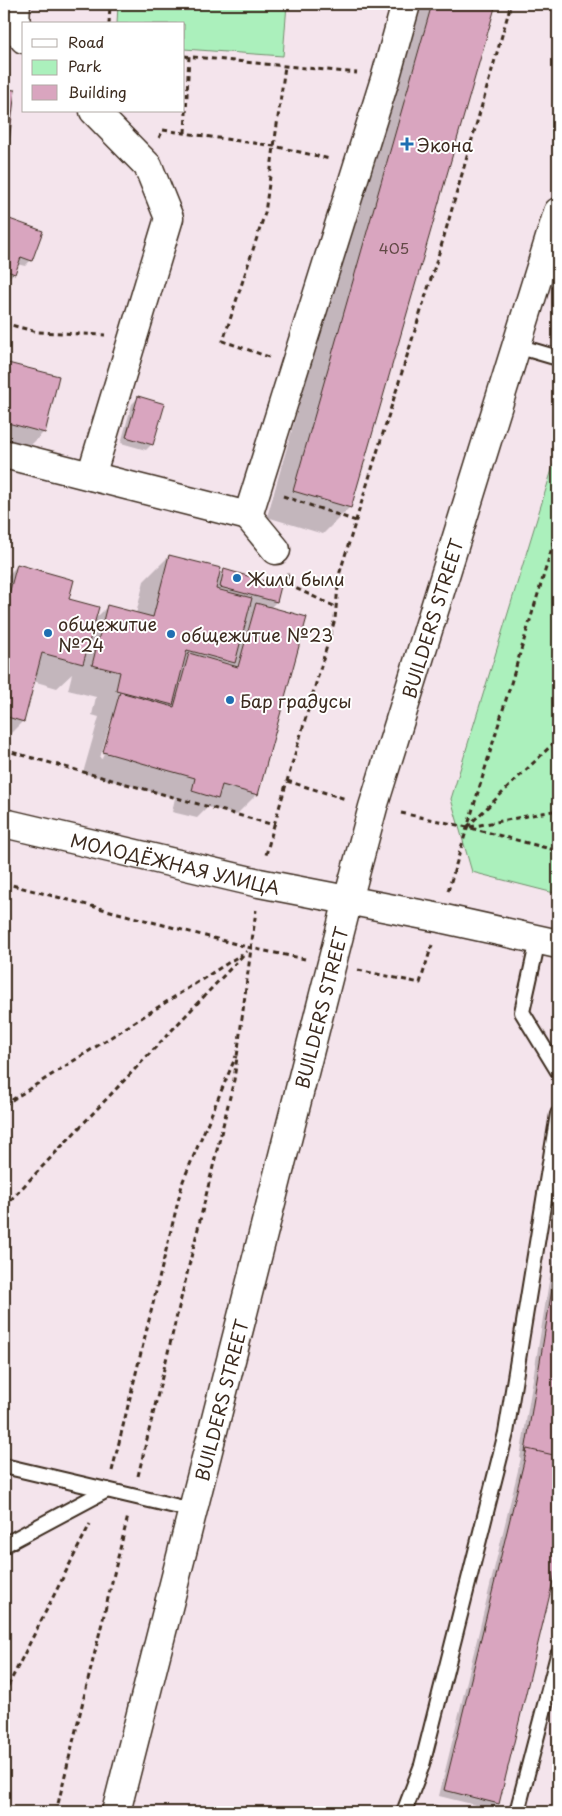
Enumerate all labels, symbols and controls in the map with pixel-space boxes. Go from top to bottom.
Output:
legend [22,22,185,112]
text: Road [68,30,104,53]
text: Park [68,54,102,77]
text: Building [68,80,127,103]
place label: Экона [417,131,474,158]
marker: Экона [401,138,413,150]
house number: 405 [379,236,409,259]
street label: BUILDERS STREET [394,534,469,702]
place label: Жили были [246,565,345,592]
marker: Жили были [231,572,243,584]
place label: общежитие №24 [58,610,157,658]
place label: общежитие №23 [181,621,333,648]
marker: общежитие №24 [42,627,54,639]
marker: общежитие №23 [165,628,177,640]
place label: Бар градусы [240,687,352,714]
marker: Бар градусы [224,694,236,706]
street label: МОЛОДЁЖНАЯ УЛИЦА [68,826,282,900]
street label: BUILDERS STREET [287,923,354,1091]
street label: BUILDERS STREET [187,1316,254,1484]

